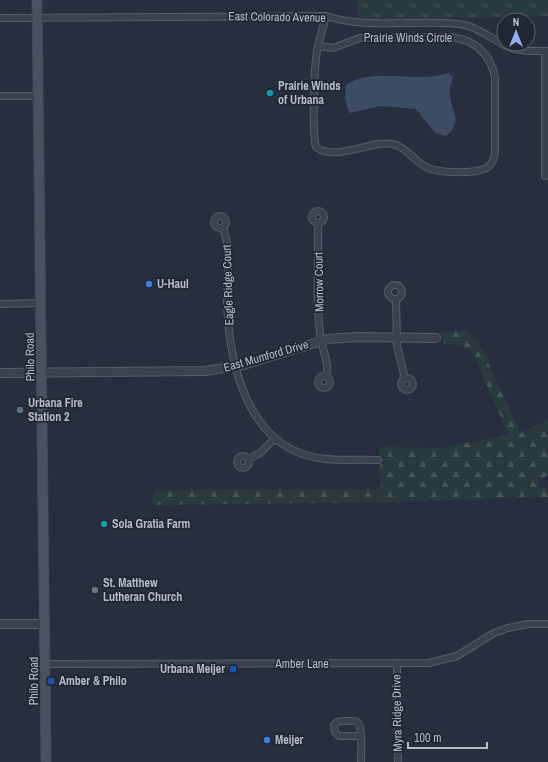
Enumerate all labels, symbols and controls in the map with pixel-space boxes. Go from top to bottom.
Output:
street label: East Colorado Avenue [228,8,326,26]
north arrow [496,12,536,52]
text: N [513,15,519,29]
street label: Prairie Winds Circle [364,30,452,46]
place label: Prairie Winds of Urbana [278,78,341,108]
marker: Prairie Winds of Urbana [265,88,275,98]
street label: Eagle Ridge Court [219,244,237,326]
street label: Morrow Court [310,252,328,312]
place label: U-Haul [157,276,189,292]
marker: U-Haul [144,279,154,289]
street label: Philo Road [22,333,38,381]
street label: East Mumford Drive [222,336,310,376]
place label: Urbana Fire Station 2 [28,395,83,425]
marker: Urbana Fire Station 2 [15,405,25,415]
place label: Sola Gratia Farm [112,516,191,532]
marker: Sola Gratia Farm [99,519,109,529]
place label: St. Matthew Lutheran Church [103,575,182,605]
marker: St. Matthew Lutheran Church [90,585,100,595]
street label: Amber Lane [274,656,329,672]
street label: Philo Road [26,657,42,705]
place label: Urbana Meijer [160,661,225,677]
marker: Urbana Meijer [228,664,238,674]
place label: Amber & Philo [59,673,127,689]
street label: Myra Ridge Drive [388,674,406,752]
marker: Amber & Philo [46,676,56,686]
scale bar [408,724,487,750]
text: 100 m [414,730,441,746]
place label: Meijer [275,732,304,748]
marker: Meijer [262,735,272,745]

